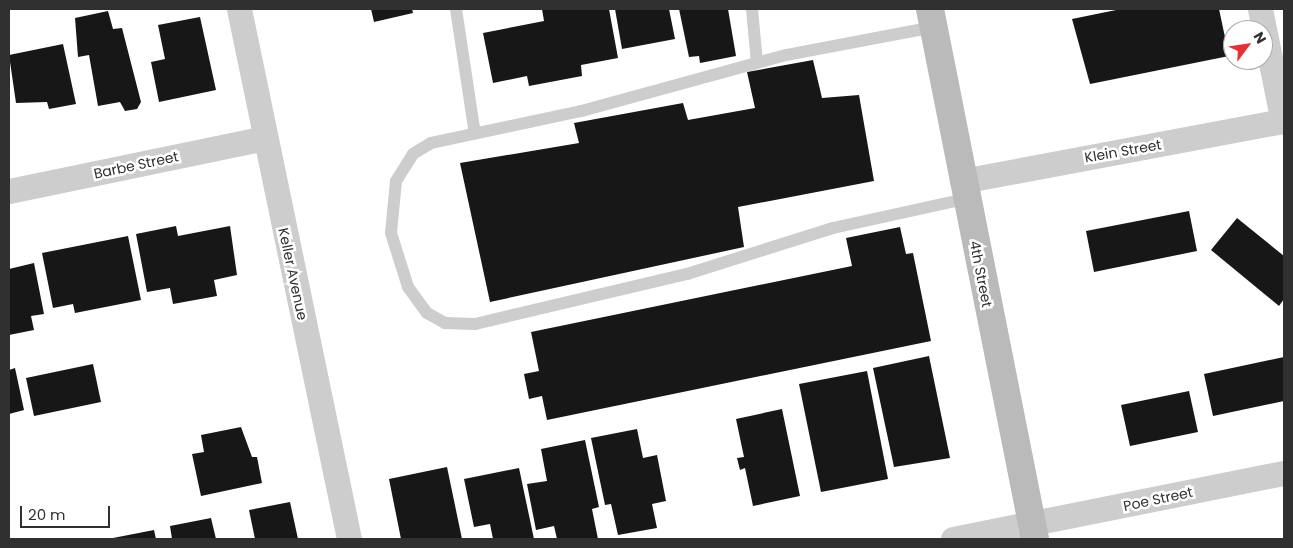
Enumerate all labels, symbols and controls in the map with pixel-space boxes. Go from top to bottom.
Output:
north arrow [1223,20,1273,70]
text: N [1249,28,1271,47]
street label: Klein Street [1083,136,1163,166]
street label: Barbe Street [92,148,180,182]
street label: Keller Avenue [275,226,311,322]
street label: 4th Street [966,239,996,309]
street label: Poe Street [1122,483,1194,515]
scale bar [22,496,112,528]
text: 20 m [28,504,66,525]

